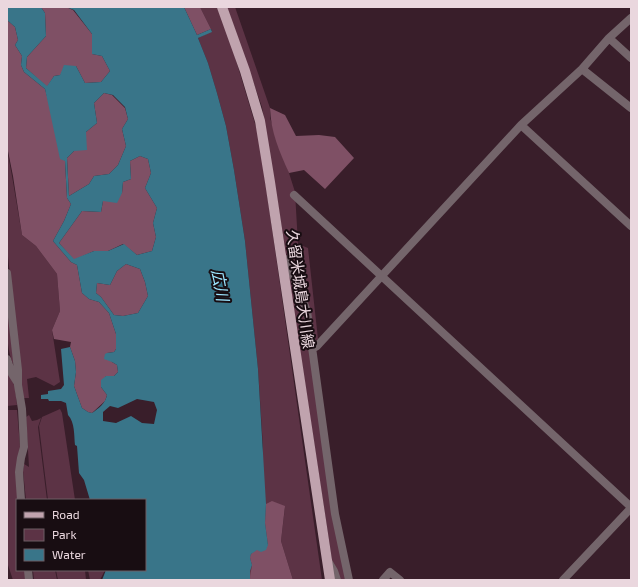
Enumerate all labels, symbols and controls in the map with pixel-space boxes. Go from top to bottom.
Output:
street label: 久留米城島大川線 [284,228,318,350]
water label: 広川 [209,267,234,304]
legend [16,499,146,571]
text: Road [52,507,80,521]
text: Park [52,527,77,541]
text: Water [52,547,86,561]

